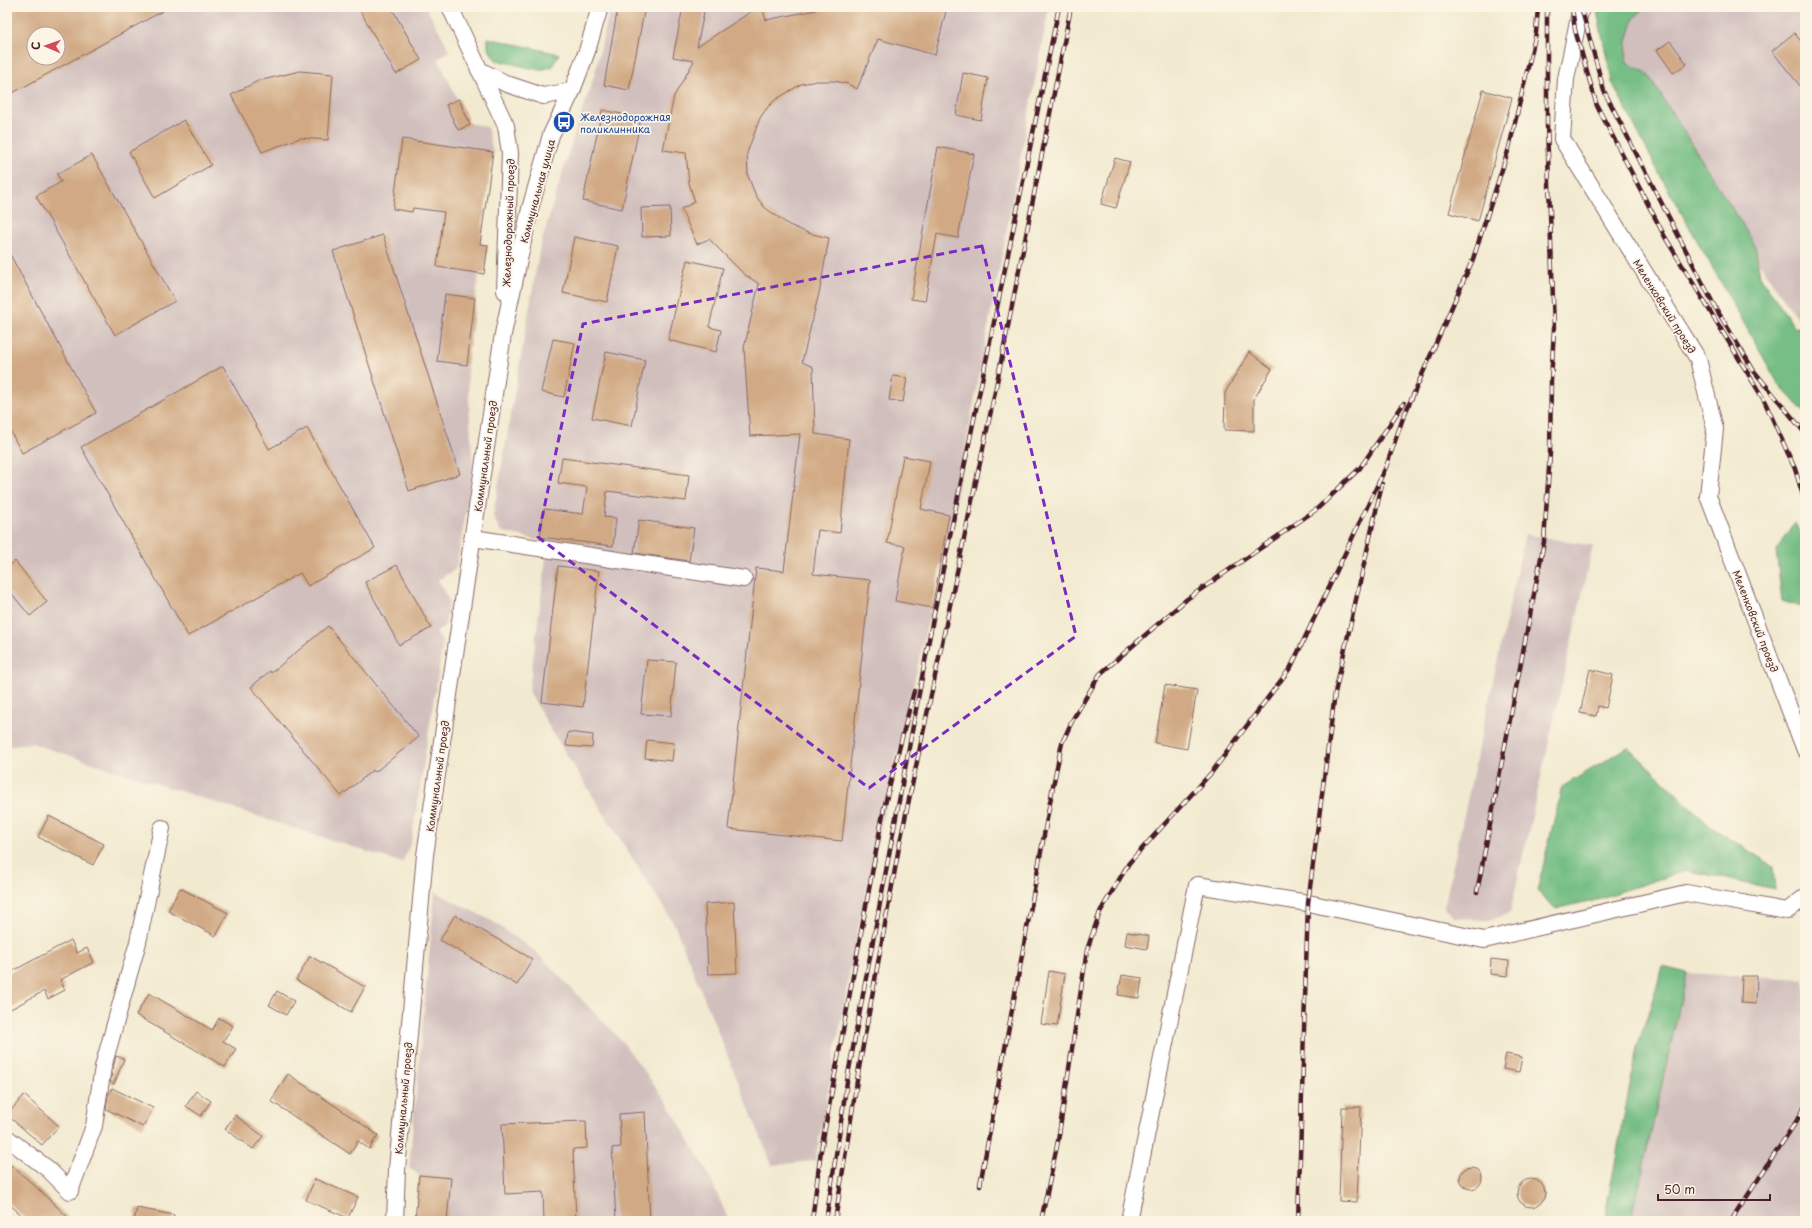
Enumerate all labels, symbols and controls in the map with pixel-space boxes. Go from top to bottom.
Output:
north arrow [26,26,66,66]
text: С [27,41,44,50]
bus stop icon: Железнодорожная поликлинника [551,109,577,135]
place label: Железнодорожная поликлинника [580,109,671,136]
street label: Коммунальная улица [516,137,559,245]
street label: Железнодорожный проезд [498,158,518,288]
street label: Меленковский проезд [1630,256,1700,356]
street label: Коммунальный проезд [470,399,501,513]
street label: Меленковский проезд [1730,568,1783,675]
street label: Коммунальный проезд [422,719,453,833]
street label: Коммунальный проезд [391,1041,416,1155]
scale bar [1658,1176,1770,1202]
text: 50 m [1664,1180,1695,1198]

